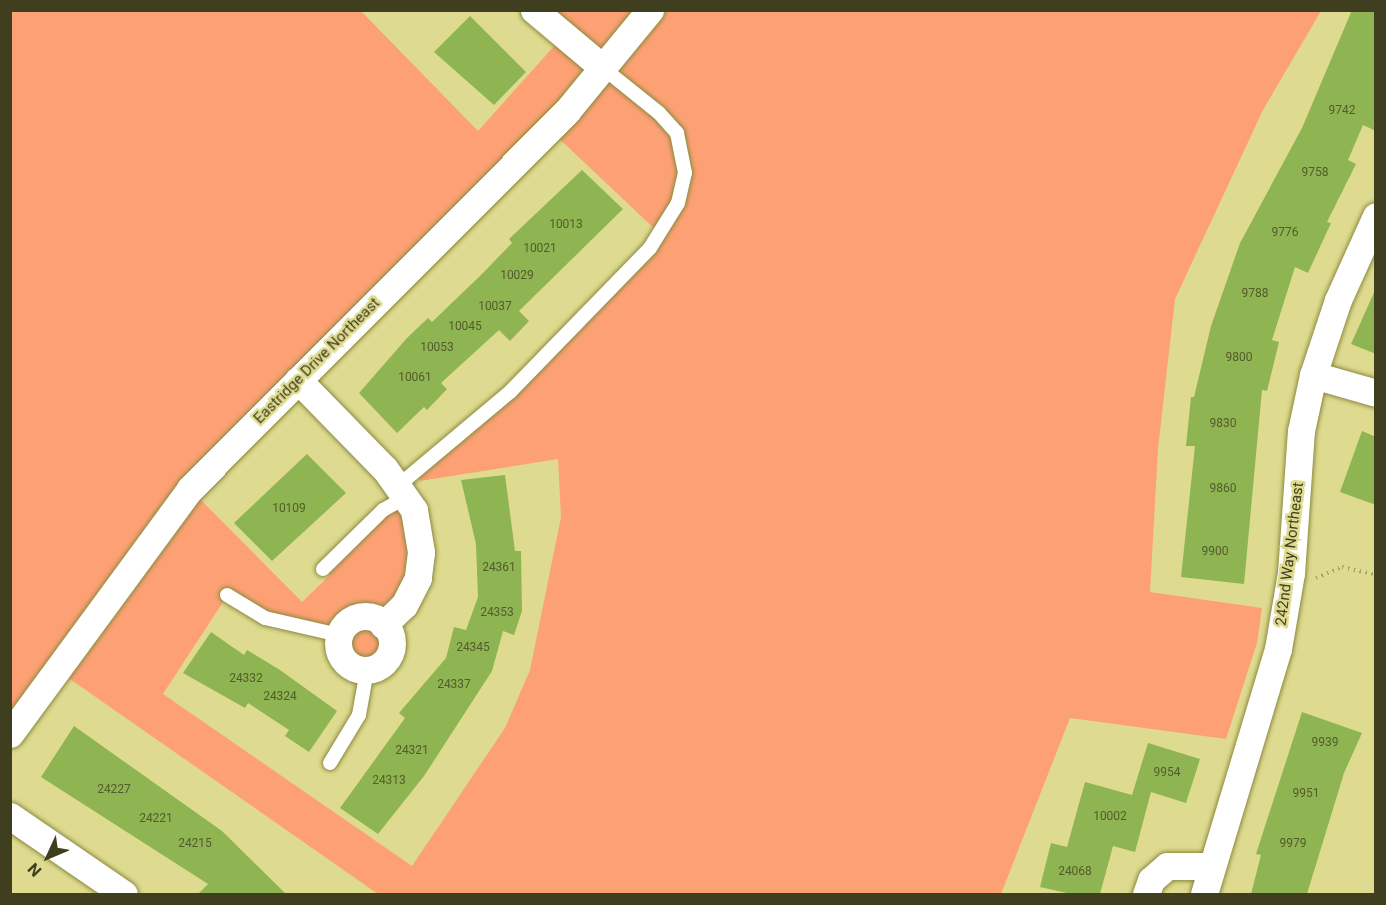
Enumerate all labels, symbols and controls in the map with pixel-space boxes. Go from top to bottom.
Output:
house number: 9742 [1329,104,1355,118]
house number: 9758 [1302,166,1328,180]
house number: 10013 [549,218,583,232]
house number: 9776 [1272,226,1298,240]
house number: 10021 [523,242,557,256]
house number: 10029 [500,269,534,283]
house number: 9788 [1242,287,1268,301]
street label: Eastridge Drive Northeast [250,294,384,428]
house number: 10037 [478,300,512,314]
house number: 10045 [448,320,482,334]
house number: 10053 [420,341,454,355]
house number: 9800 [1226,351,1252,365]
house number: 10061 [398,371,432,385]
house number: 9830 [1210,417,1236,431]
street label: 242nd Way Northeast [1272,481,1308,627]
house number: 9860 [1210,482,1236,496]
house number: 10109 [272,502,306,516]
house number: 9900 [1202,545,1228,559]
house number: 24361 [482,561,516,575]
house number: 24353 [480,606,514,620]
house number: 24345 [456,641,490,655]
house number: 24332 [229,672,263,686]
house number: 24337 [437,678,471,692]
house number: 24324 [263,690,297,704]
house number: 9939 [1312,736,1338,750]
house number: 24321 [395,744,429,758]
house number: 9954 [1154,766,1180,780]
house number: 24313 [372,774,406,788]
house number: 24227 [97,783,131,797]
house number: 9951 [1293,787,1319,801]
house number: 10002 [1093,810,1127,824]
house number: 24221 [139,812,173,826]
north arrow [18,827,78,887]
house number: 24215 [178,837,212,851]
house number: 9979 [1280,837,1306,851]
text: N [24,859,45,881]
house number: 24068 [1058,865,1092,879]

